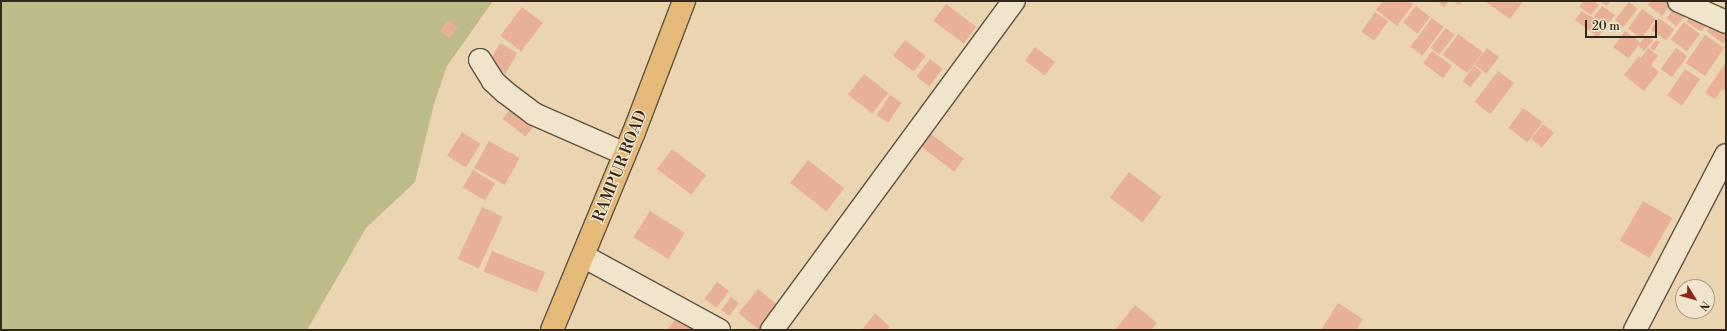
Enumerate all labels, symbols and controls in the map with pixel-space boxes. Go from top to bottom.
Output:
scale bar [1587,12,1659,38]
text: 20 m [1592,19,1620,34]
street label: RAMPUR ROAD [589,107,651,225]
north arrow [1675,279,1715,319]
text: N [1696,298,1712,313]

